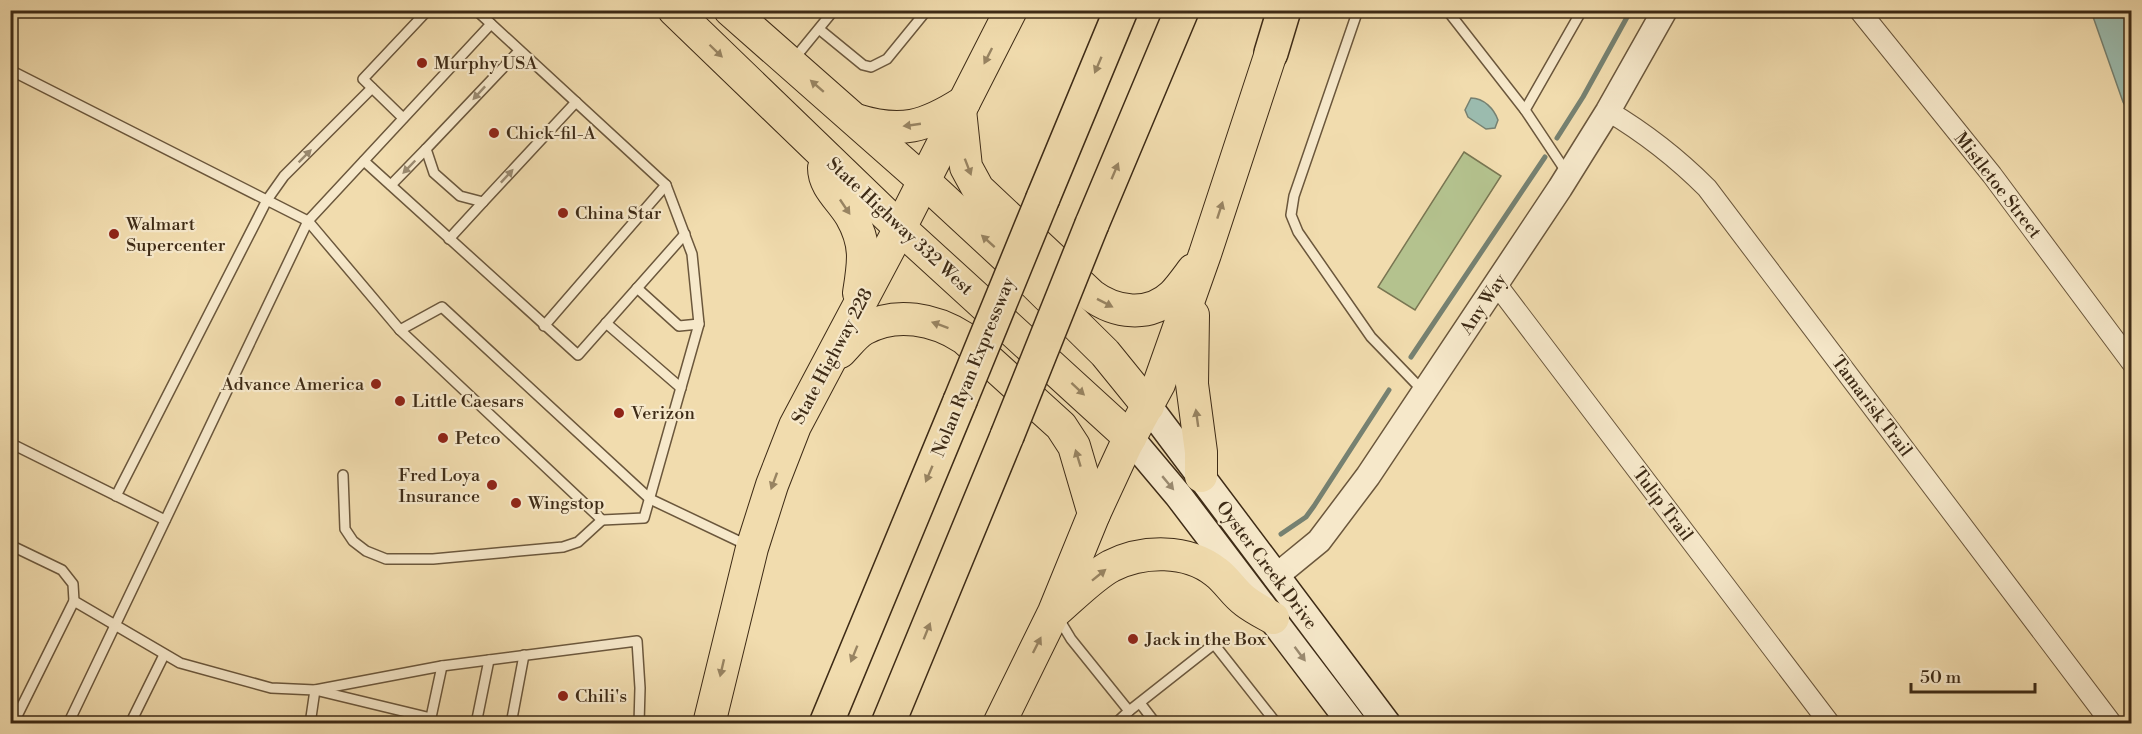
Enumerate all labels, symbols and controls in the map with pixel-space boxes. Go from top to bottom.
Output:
one-way arrow [709,44,723,58]
one-way arrow [983,48,992,65]
place label: Murphy USA [434,52,538,75]
marker: Murphy USA [415,56,429,70]
one-way arrow [1093,56,1103,74]
one-way arrow [810,80,825,93]
one-way arrow [472,86,486,101]
one-way arrow [903,121,922,130]
place label: Chick-fil-A [506,122,597,145]
marker: Chick-fil-A [487,126,501,140]
street label: Mistletoe Street [1949,127,2047,244]
one-way arrow [297,149,311,163]
street label: State Highway 332 West [822,153,978,301]
one-way arrow [964,159,974,177]
one-way arrow [402,160,416,174]
one-way arrow [1110,161,1120,179]
one-way arrow [500,169,514,184]
one-way arrow [839,199,850,215]
one-way arrow [1215,201,1225,219]
place label: China Star [575,202,662,225]
marker: China Star [556,206,570,220]
place label: Walmart Supercenter [125,213,226,257]
marker: Walmart Supercenter [107,227,121,241]
one-way arrow [981,235,996,248]
street label: Any Way [1454,269,1512,340]
street label: Nolan Ryan Expressway [927,274,1020,460]
street label: State Highway 228 [787,284,878,428]
one-way arrow [1097,298,1114,308]
one-way arrow [931,320,949,329]
street label: Tamarisk Trail [1826,351,1917,462]
place label: Advance America [220,373,365,396]
marker: Advance America [369,377,383,391]
one-way arrow [1071,382,1086,396]
place label: Little Caesars [412,390,524,413]
marker: Little Caesars [393,394,407,408]
place label: Verizon [630,402,695,425]
marker: Verizon [612,406,626,420]
one-way arrow [1192,408,1202,427]
place label: Petco [455,427,501,450]
marker: Petco [436,431,450,445]
one-way arrow [1073,449,1082,467]
street label: Tulip Trail [1627,463,1698,546]
place label: Fred Loya Insurance [398,464,481,508]
one-way arrow [924,466,934,484]
one-way arrow [769,472,779,490]
one-way arrow [1161,475,1174,491]
marker: Fred Loya Insurance [485,478,499,492]
place label: Wingstop [527,492,604,515]
marker: Wingstop [509,496,523,510]
street label: Oyster Creek Drive [1211,497,1322,634]
one-way arrow [1092,570,1107,582]
one-way arrow [922,621,932,639]
place label: Jack in the Box [1144,628,1267,651]
marker: Jack in the Box [1126,632,1140,646]
one-way arrow [1032,636,1042,654]
one-way arrow [849,645,858,663]
one-way arrow [1293,646,1306,662]
scale bar [1911,656,2036,694]
one-way arrow [716,659,726,678]
text: 50 m [1920,666,1962,689]
place label: Chili's [575,685,627,708]
marker: Chili's [556,689,570,703]

